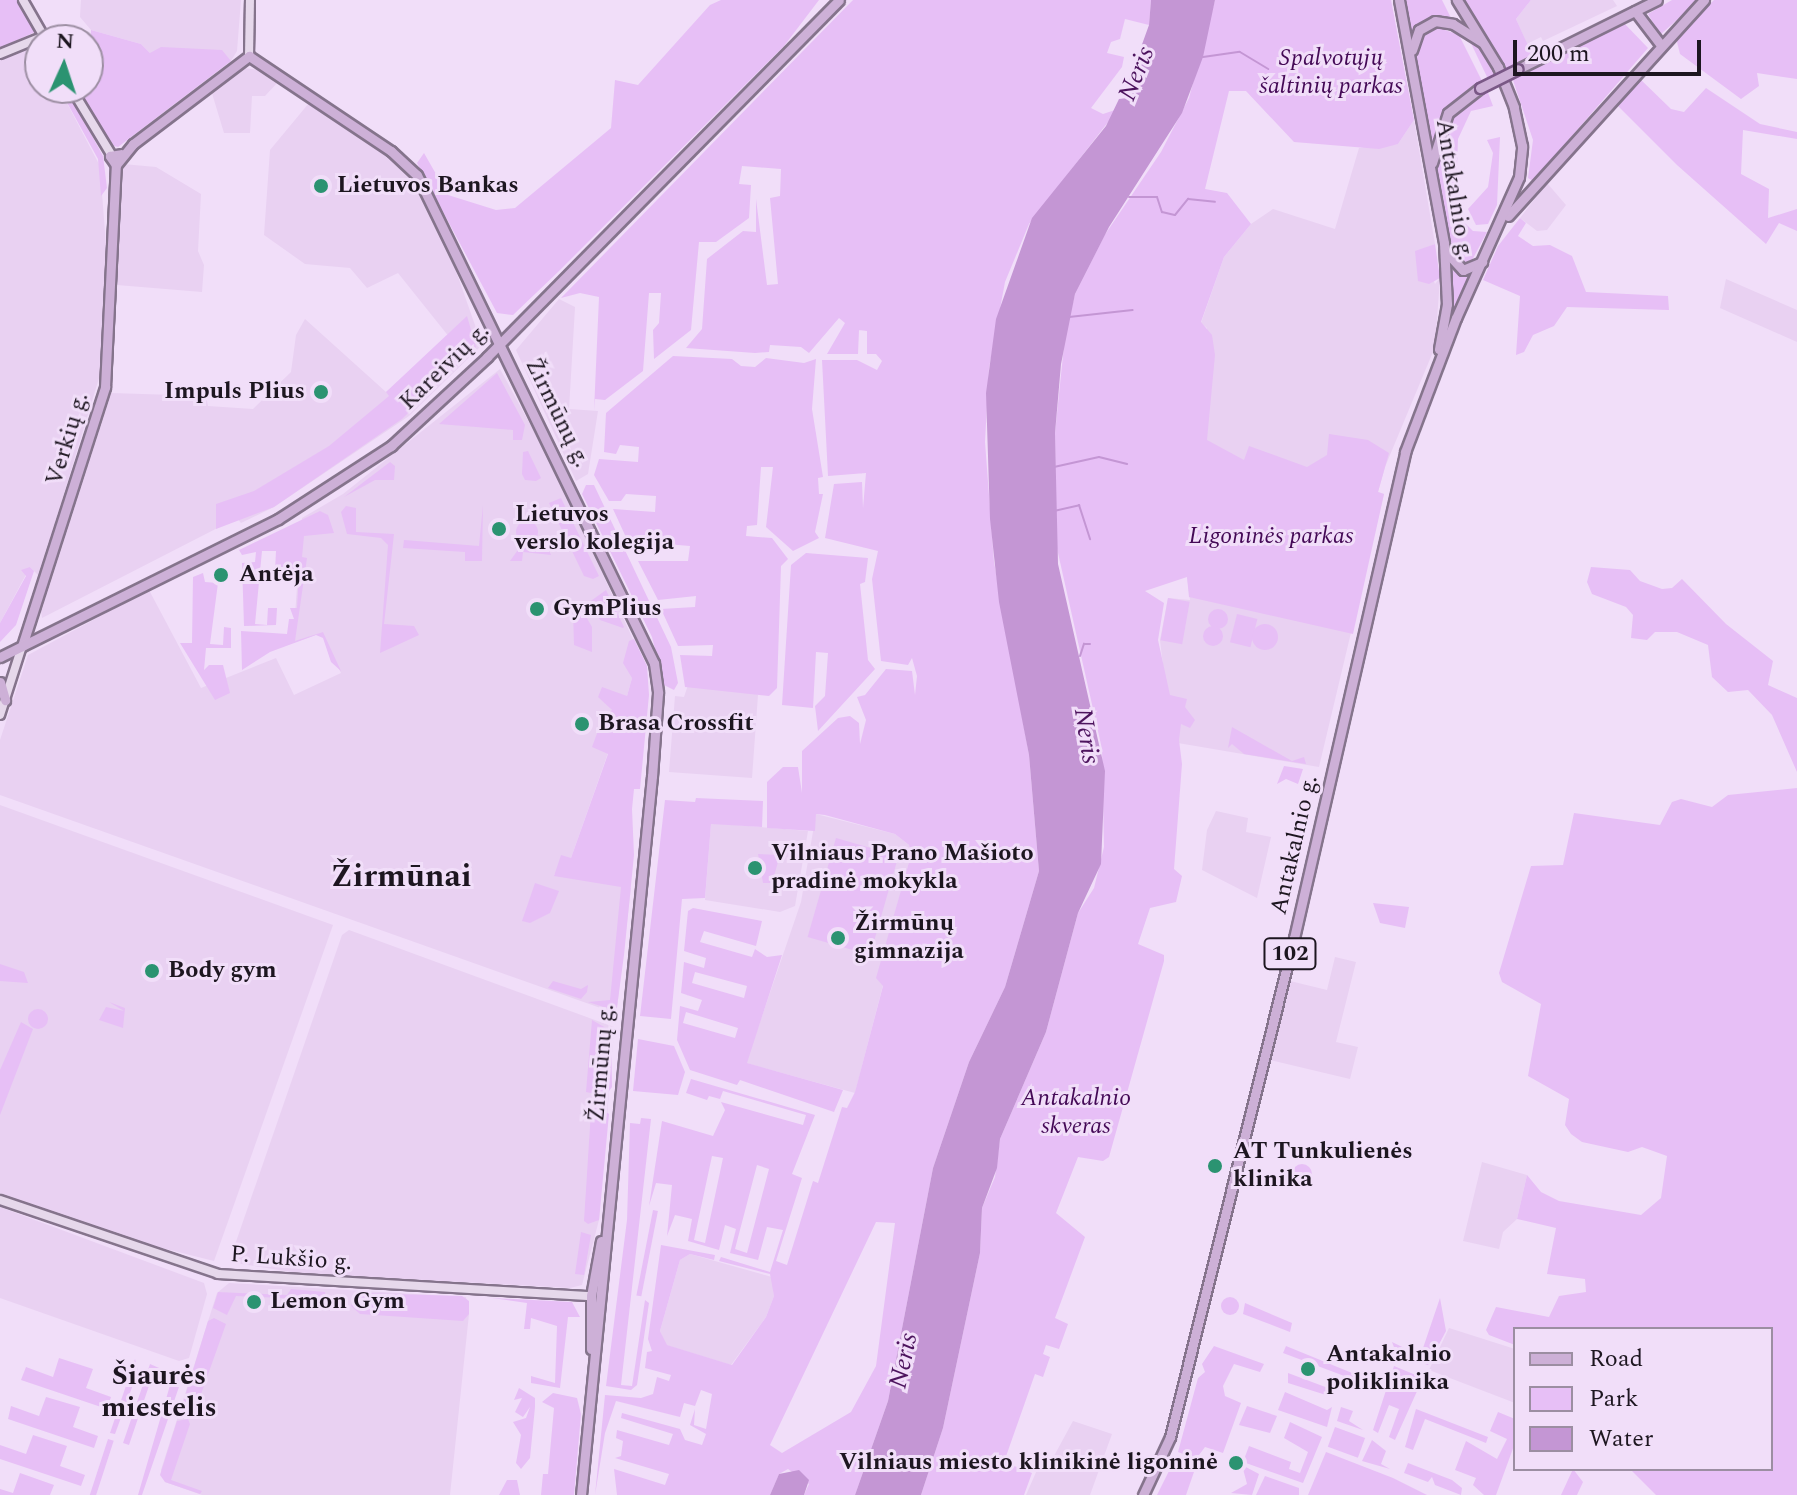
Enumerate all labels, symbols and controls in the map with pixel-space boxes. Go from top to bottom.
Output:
north arrow [24,24,104,104]
scale bar [1517,24,1705,74]
text: N [55,25,75,58]
text: 200 m [1527,36,1590,72]
water label: Neris [1112,42,1162,106]
park label: Spalvotųjų šaltinių parkas [1259,45,1403,101]
street label: Antakalnio g. [1429,117,1479,263]
place label: Lietuvos Bankas [337,172,519,200]
marker: Lietuvos Bankas [312,177,330,195]
street label: Kareivių g. [394,317,496,417]
street label: Žirmūnų g. [518,354,596,472]
place label: Impuls Plius [164,378,305,406]
marker: Impuls Plius [312,383,330,401]
street label: Verkių g. [40,389,96,489]
place label: Lietuvos verslo kolegija [515,501,674,557]
marker: Lietuvos verslo kolegija [490,520,508,538]
park label: Ligoninės parkas [1189,523,1353,551]
place label: Antėja [239,561,314,589]
marker: Antėja [210,564,232,586]
place label: GymPlius [553,595,662,623]
marker: GymPlius [528,600,546,618]
water label: Neris [1066,706,1106,766]
place label: Brasa Crossfit [598,710,754,738]
marker: Brasa Crossfit [573,715,591,733]
street label: Antakalnio g. [1265,772,1325,918]
place label: Vilniaus Prano Mašioto pradinė mokykla [771,840,1034,896]
district label: Žirmūnai [330,858,472,896]
marker: Vilniaus Prano Mašioto pradinė mokykla [746,859,764,877]
place label: Žirmūnų gimnazija [854,910,964,966]
marker: Žirmūnų gimnazija [829,929,847,947]
road number: 102 [1262,936,1318,972]
place label: Body gym [168,957,277,985]
marker: Body gym [143,962,161,980]
street label: Žirmūnų g. [583,1003,621,1123]
park label: Antakalnio skveras [1021,1085,1131,1141]
place label: AT Tunkulienės klinika [1233,1138,1413,1194]
marker: AT Tunkulienės klinika [1204,1155,1226,1177]
street label: P. Lukšio g. [229,1240,353,1278]
place label: Lemon Gym [270,1288,405,1316]
marker: Lemon Gym [245,1293,263,1311]
legend [1513,1327,1773,1471]
water label: Neris [883,1330,925,1392]
place label: Antakalnio poliklinika [1326,1341,1451,1397]
text: Road [1589,1341,1643,1377]
marker: Antakalnio poliklinika [1297,1358,1319,1380]
district label: Šiaurės miestelis [101,1359,217,1425]
text: Park [1589,1381,1639,1417]
text: Water [1589,1421,1653,1457]
place label: Vilniaus miesto klinikinė ligoninė [839,1449,1218,1477]
marker: Vilniaus miesto klinikinė ligoninė [1225,1452,1247,1474]

